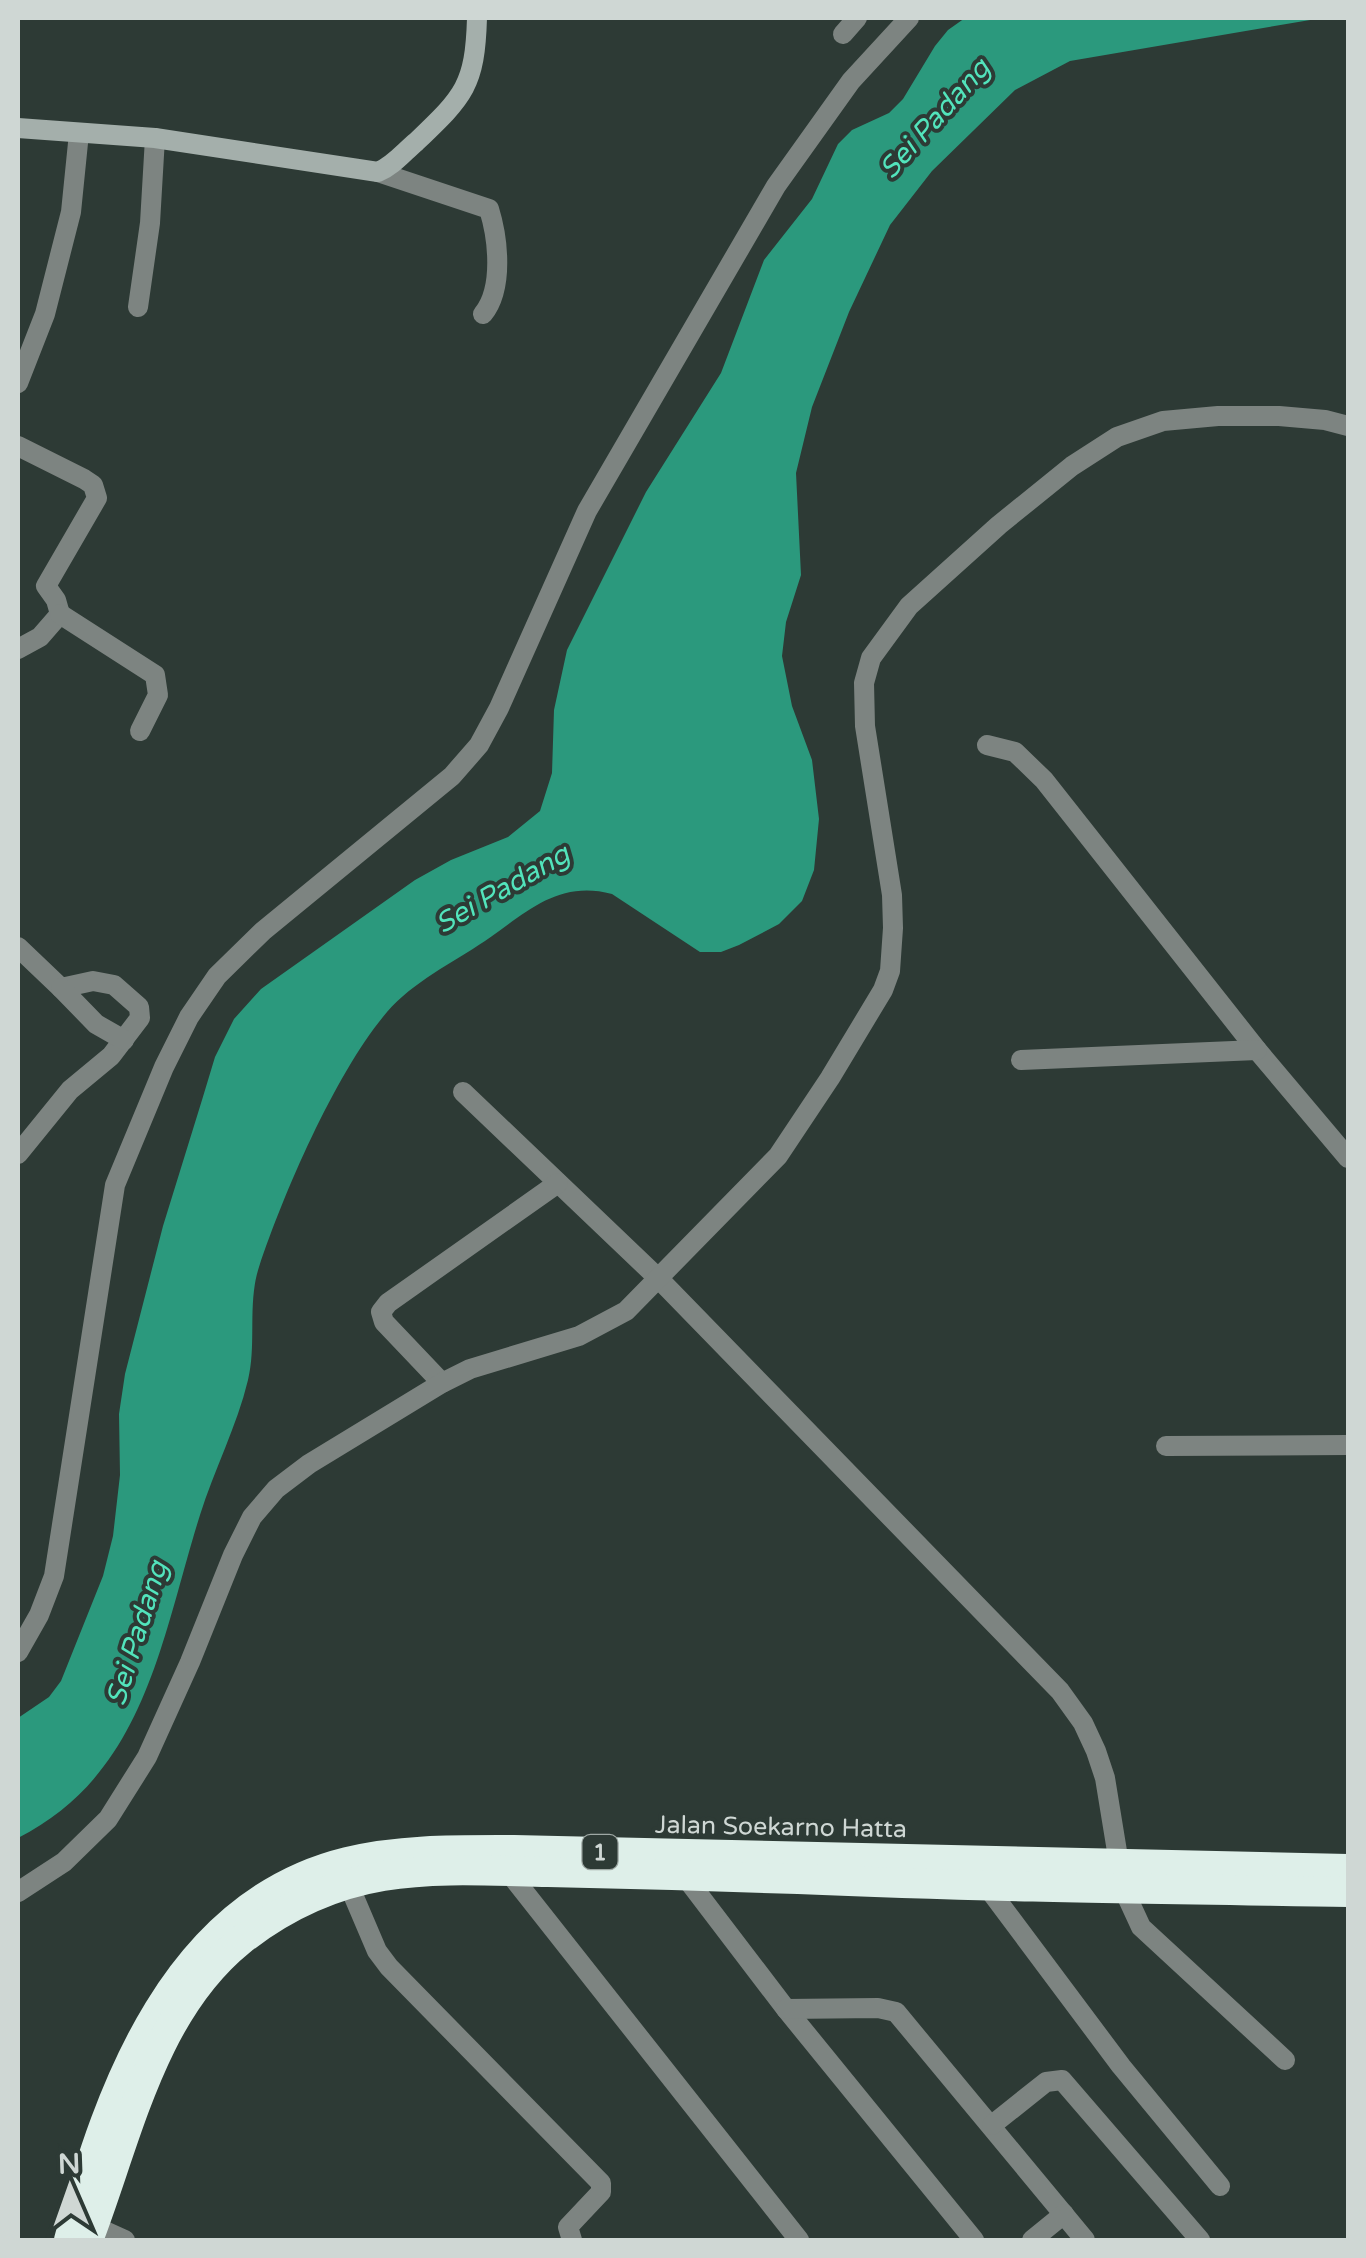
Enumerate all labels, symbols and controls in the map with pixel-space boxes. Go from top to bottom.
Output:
water label: Sei Padang [872,51,998,186]
water label: Sei Padang [429,836,577,941]
water label: Sei Padang [99,1556,175,1710]
street label: Jalan Soekarno Hatta [655,1810,907,1844]
road number: 1 [582,1835,618,1869]
north arrow [20,2138,120,2238]
text: N [57,2147,81,2181]

